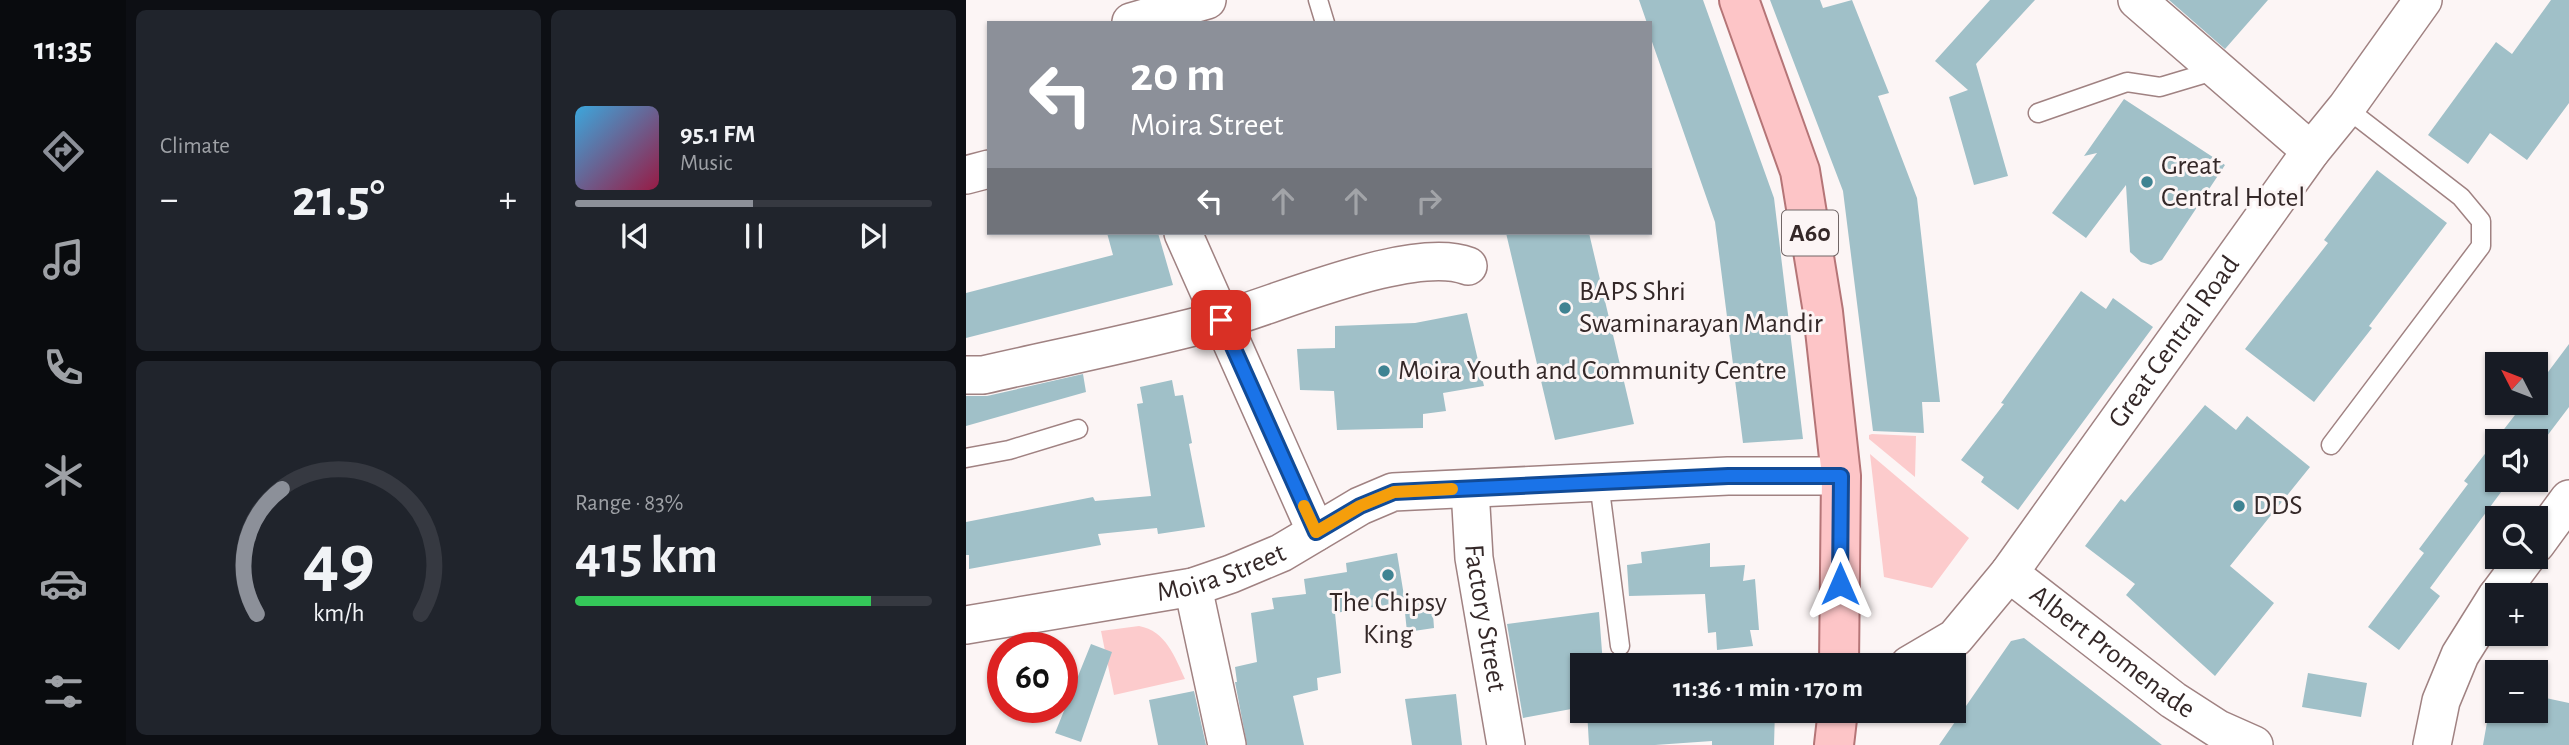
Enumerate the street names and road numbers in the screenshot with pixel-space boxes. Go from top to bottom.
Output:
road number: A60 [1782,210,1838,256]
street label: Great Central Road [2104,251,2245,433]
street label: Moira Street [1155,539,1290,607]
street label: Factory Street [1459,544,1511,694]
street label: Albert Promenade [2024,580,2200,724]

